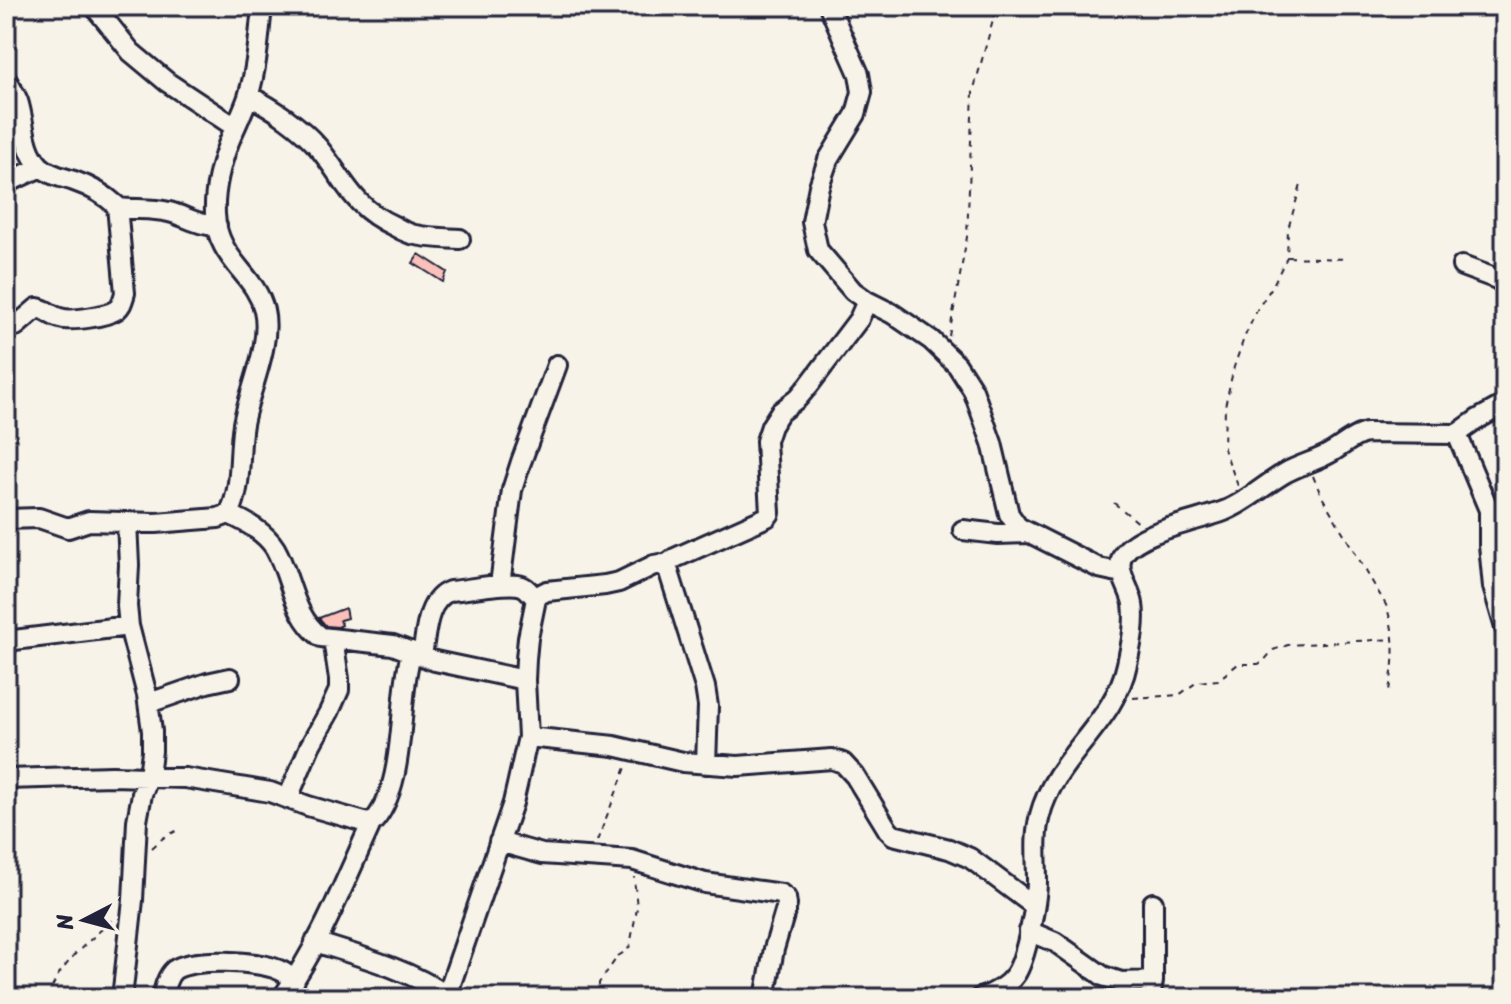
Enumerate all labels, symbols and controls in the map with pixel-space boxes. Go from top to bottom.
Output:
north arrow [44,880,124,960]
text: N [44,912,85,933]

